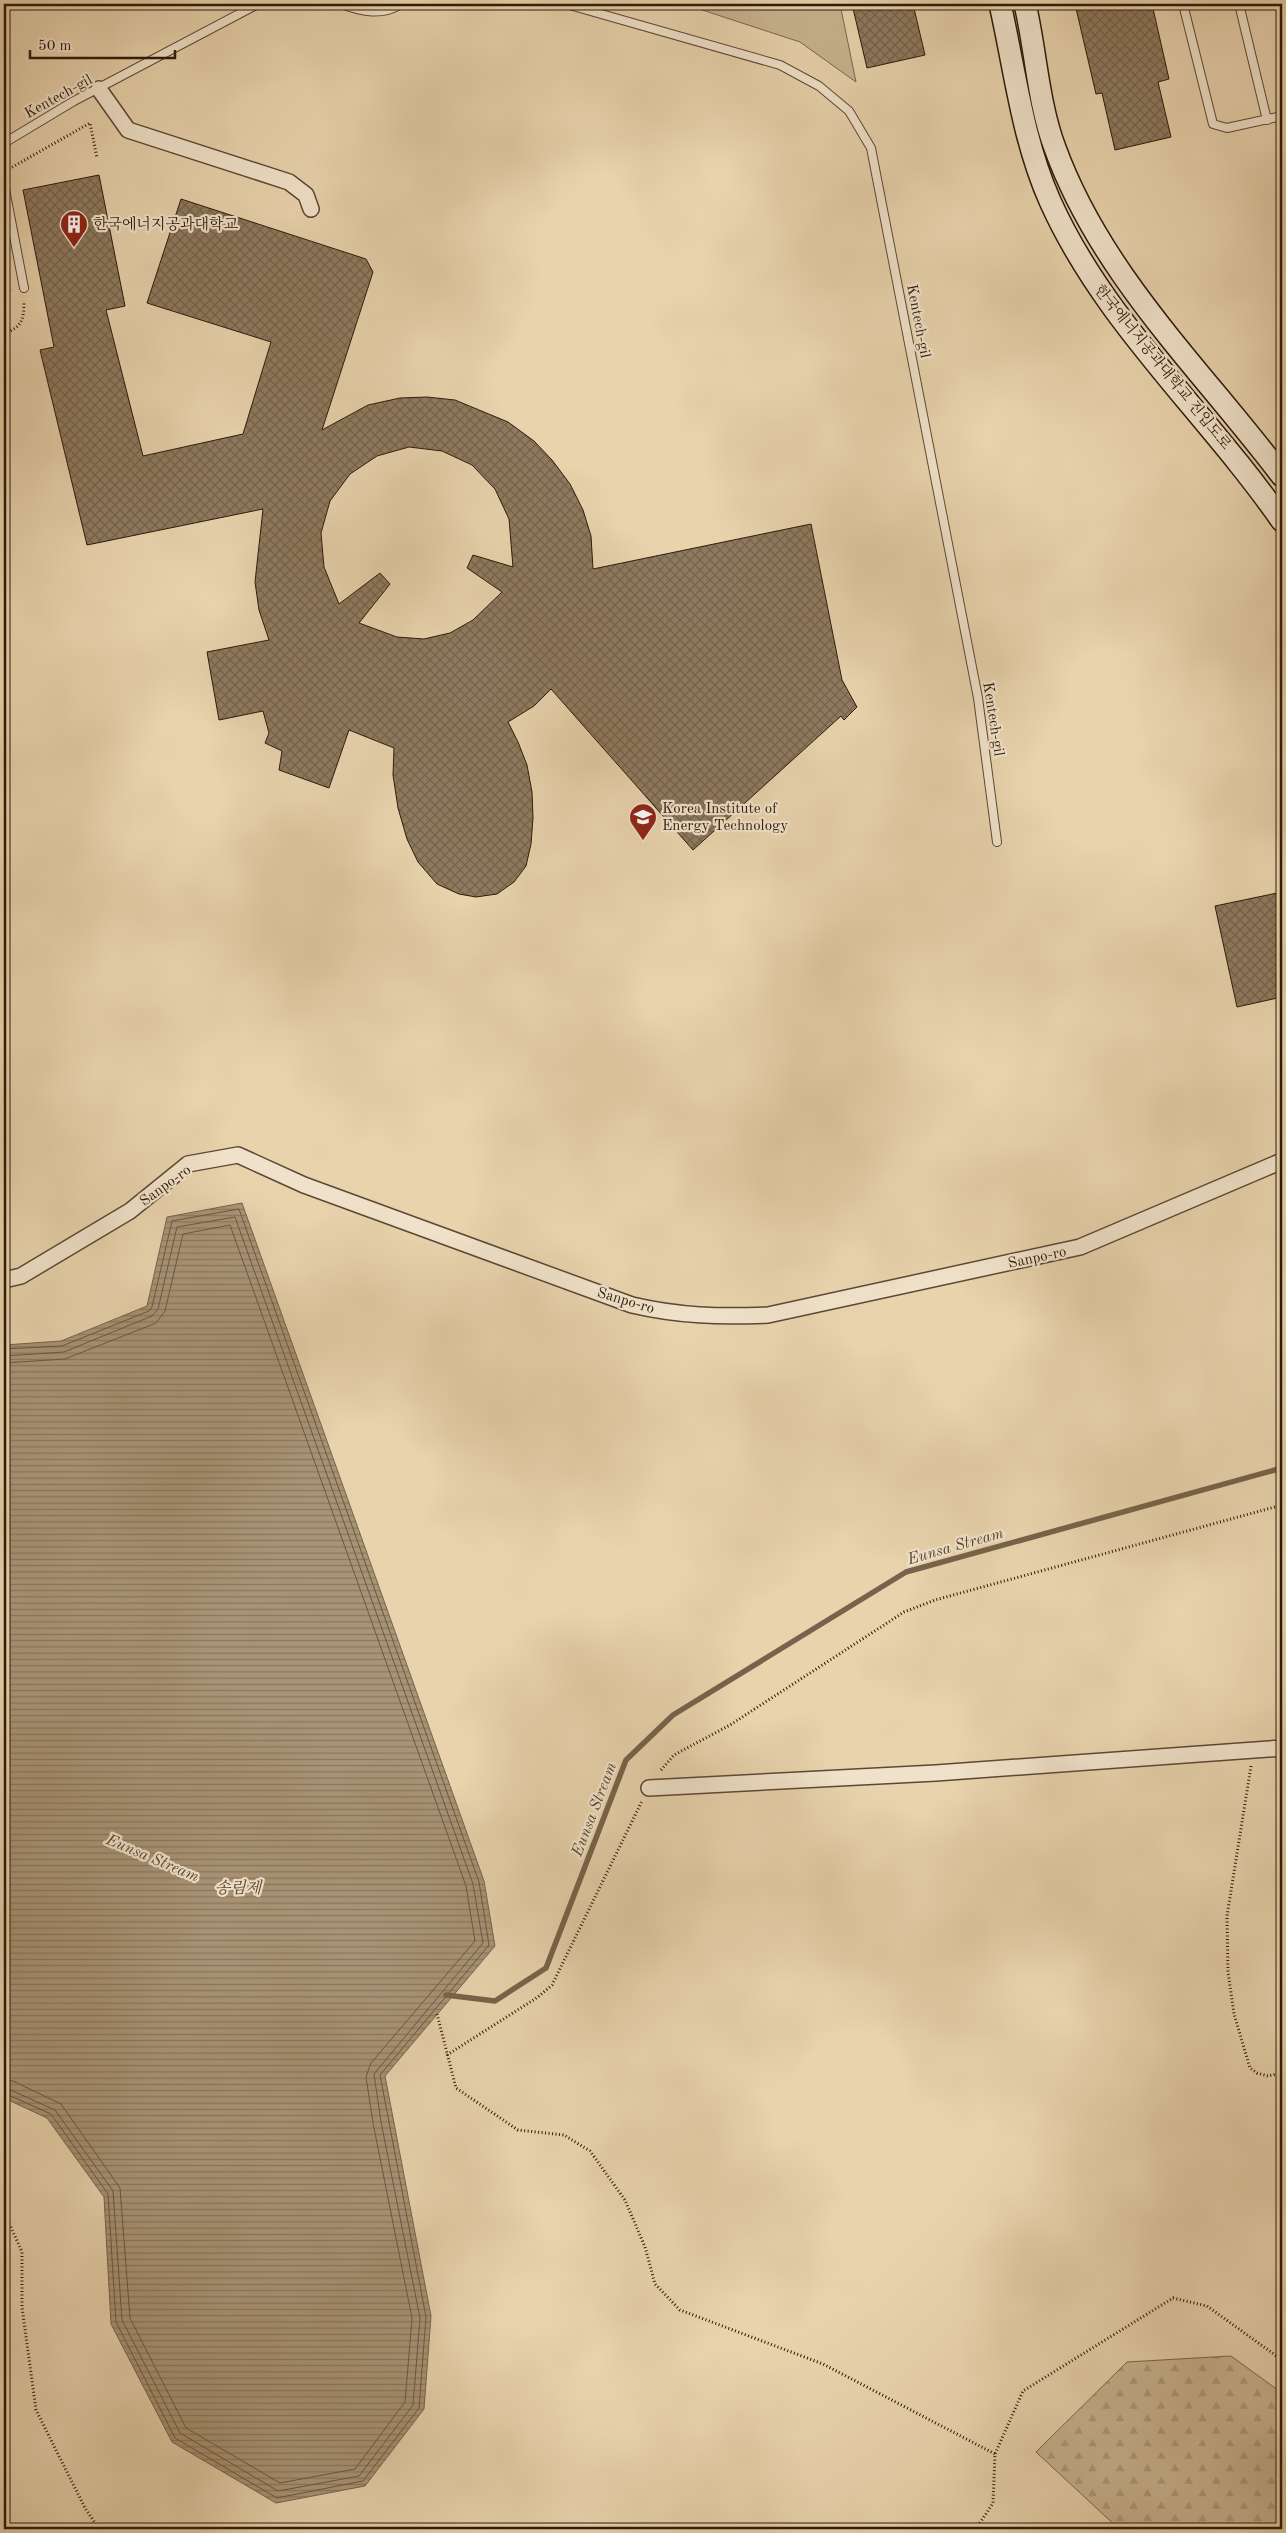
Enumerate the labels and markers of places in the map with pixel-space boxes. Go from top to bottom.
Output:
building icon: 한국에너지공과대학교 [59,209,89,248]
place label: 한국에너지공과대학교 [93,216,238,233]
school or university icon: Korea Institute of Energy Technology [628,802,658,841]
place label: Korea Institute of Energy Technology [662,802,788,834]

